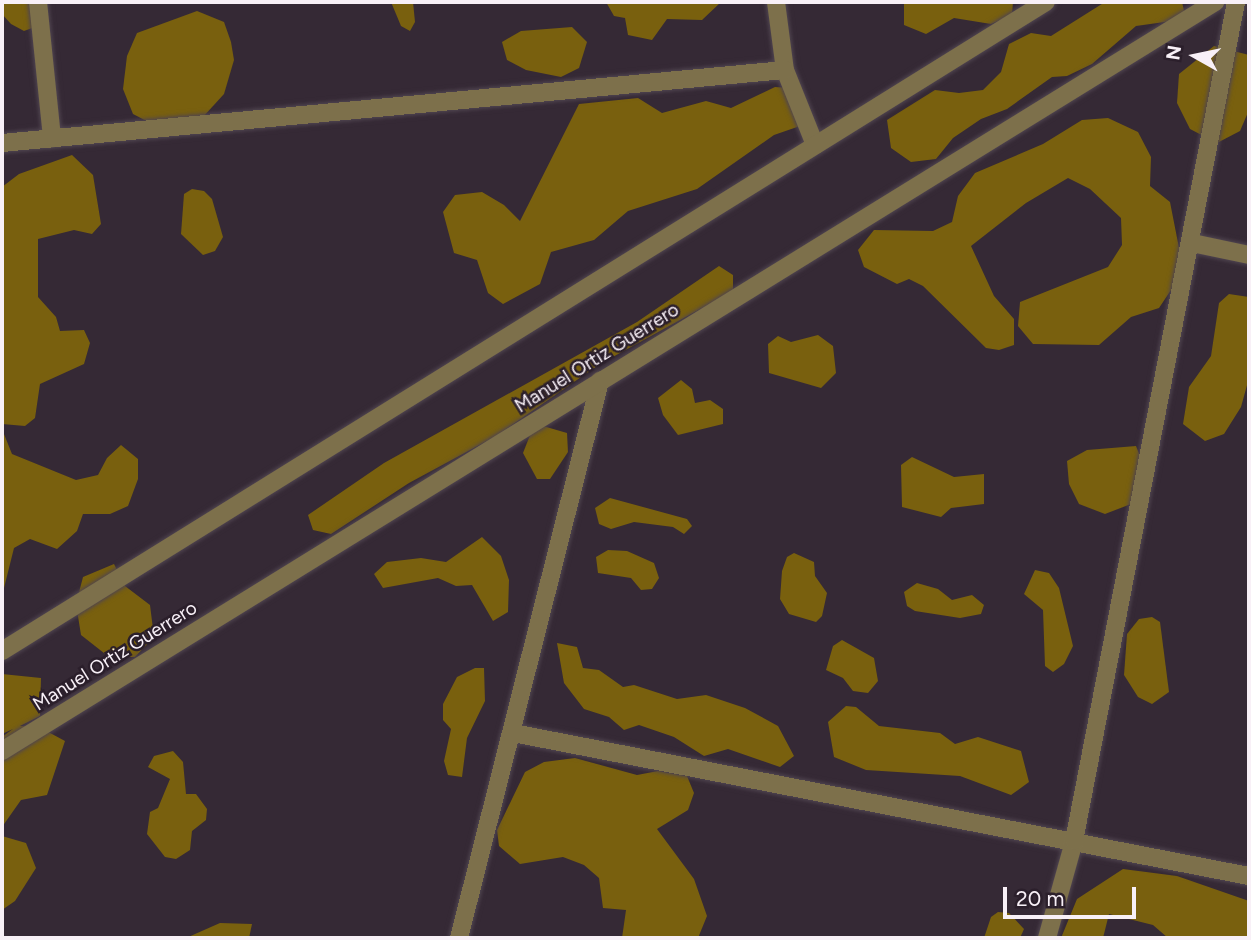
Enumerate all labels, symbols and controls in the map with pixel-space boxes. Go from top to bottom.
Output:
north arrow [1160,21,1230,91]
text: N [1161,44,1186,62]
street label: Manuel Ortiz Guerrero [511,298,683,418]
street label: Manuel Ortiz Guerrero [29,596,201,716]
scale bar [1006,874,1139,918]
text: 20 m [1016,886,1064,911]

